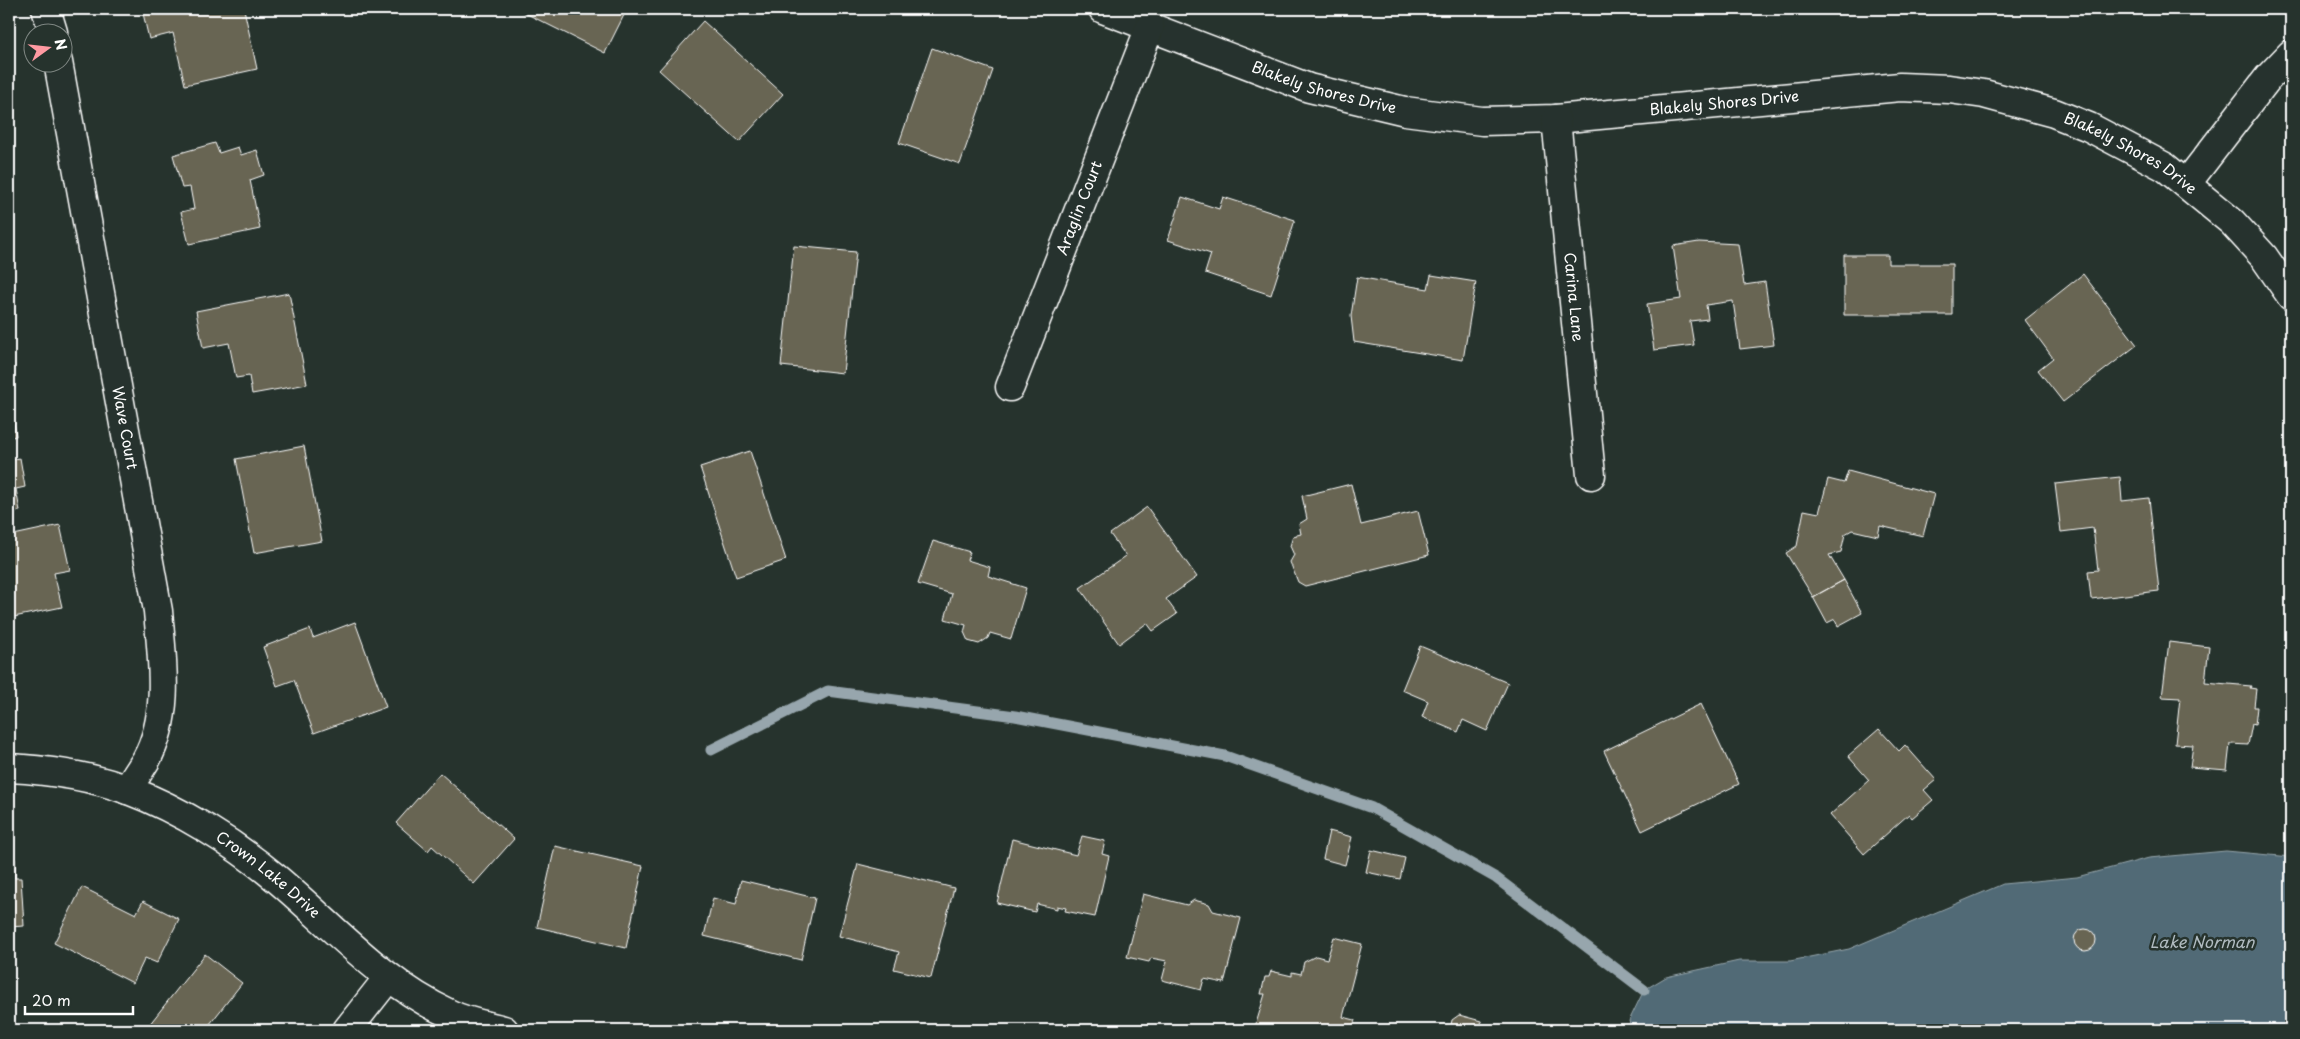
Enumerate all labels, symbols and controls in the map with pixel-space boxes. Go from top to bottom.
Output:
north arrow [22,22,72,72]
text: N [49,36,73,53]
street label: Blakely Shores Drive [1249,54,1399,119]
street label: Blakely Shores Drive [1648,83,1800,120]
street label: Blakely Shores Drive [2061,105,2203,199]
street label: Araglin Court [1049,157,1107,258]
street label: Carina Lane [1559,251,1591,343]
street label: Wave Court [107,384,145,471]
street label: Crown Lake Drive [212,825,326,922]
water label: Lake Norman [2150,929,2256,953]
scale bar [25,984,132,1016]
text: 20 m [32,988,71,1011]

